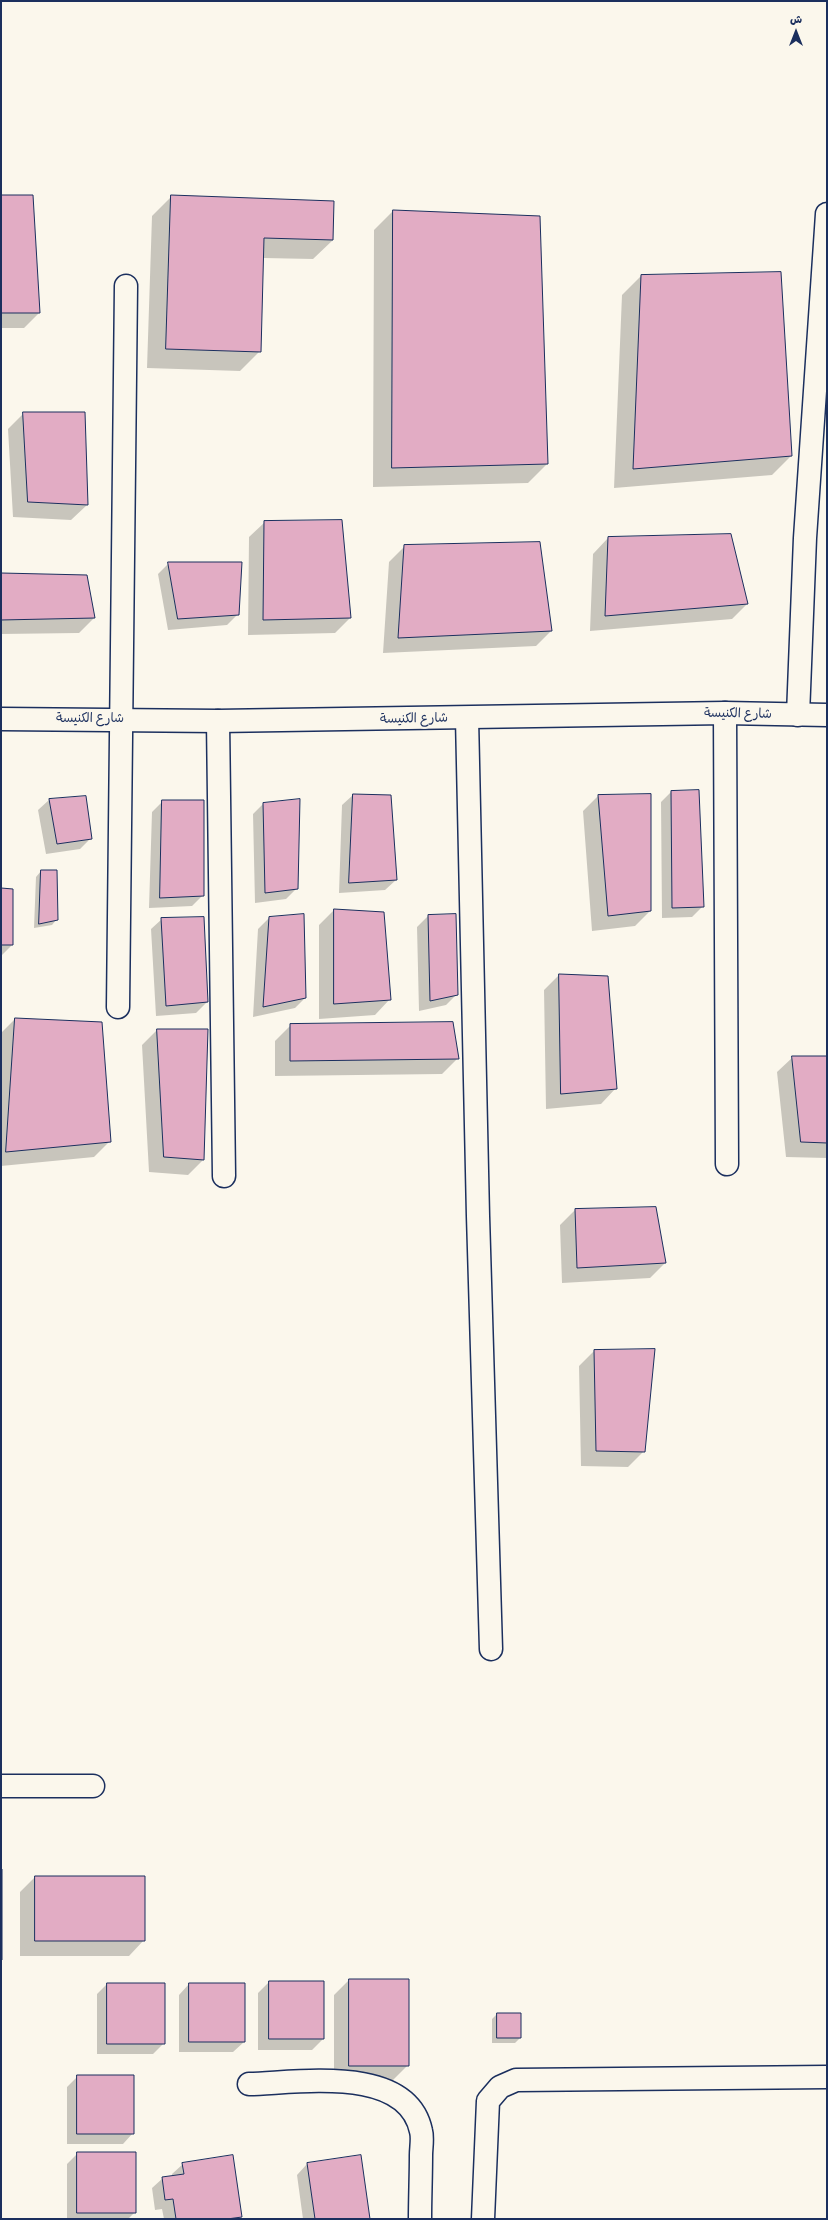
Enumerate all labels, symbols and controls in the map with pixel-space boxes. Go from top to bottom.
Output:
north arrow [776,12,816,52]
text: ش [790,13,802,26]
street label: شارع الكنيسة [704,706,772,722]
street label: شارع الكنيسة [56,711,124,727]
street label: شارع الكنيسة [380,711,448,727]

